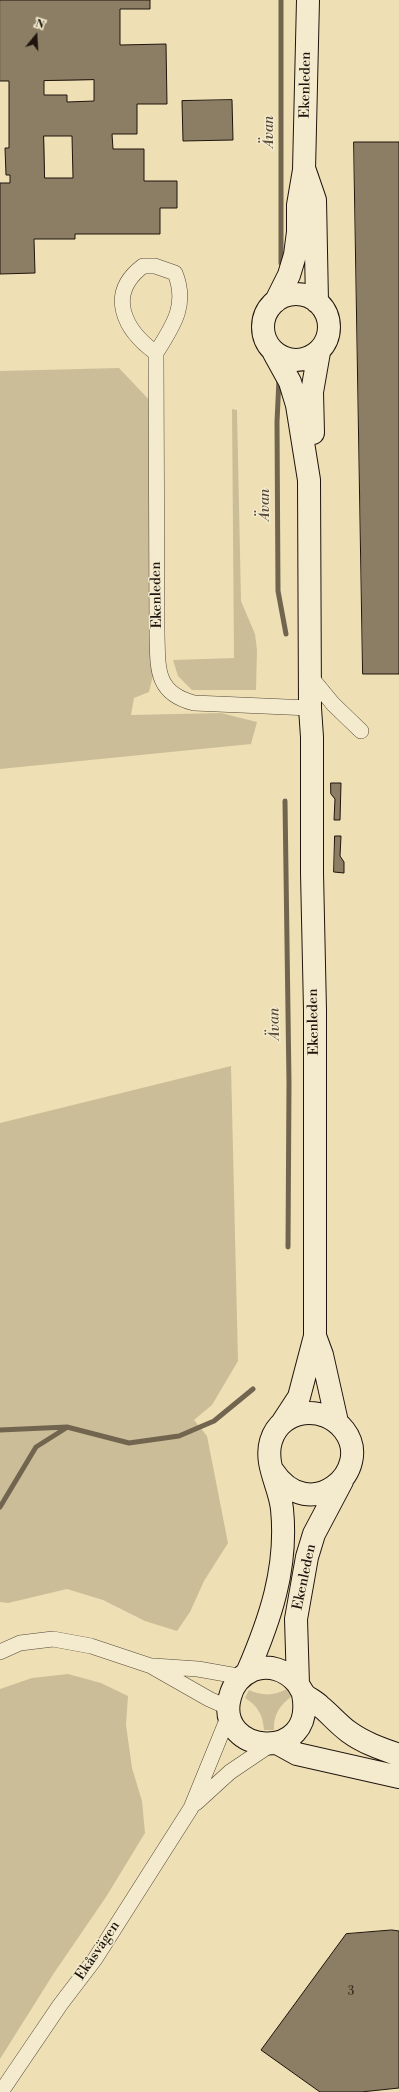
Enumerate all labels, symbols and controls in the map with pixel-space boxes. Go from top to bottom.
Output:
north arrow [16,16,56,56]
text: N [33,17,46,33]
street label: Ekenleden [297,51,315,119]
water label: Ävan [260,116,278,148]
water label: Ävan [256,489,274,521]
street label: Ekenleden [148,561,166,629]
street label: Ekenleden [305,988,323,1056]
water label: Ävan [266,1008,284,1040]
street label: Ekenleden [290,1543,320,1611]
street label: Ekåsvägen [72,1918,124,1984]
house number: 3 [348,1985,354,1999]

